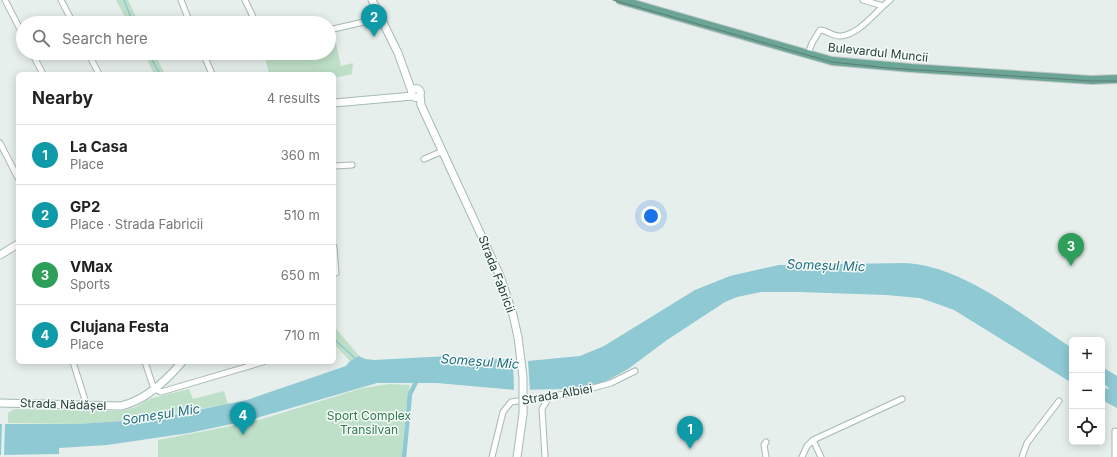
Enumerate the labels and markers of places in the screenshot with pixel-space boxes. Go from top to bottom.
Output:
pin: 2 [361,4,387,37]
pin: 3 [1058,233,1084,266]
pin: 4 [230,402,256,435]
pin: 1 [677,416,703,449]

